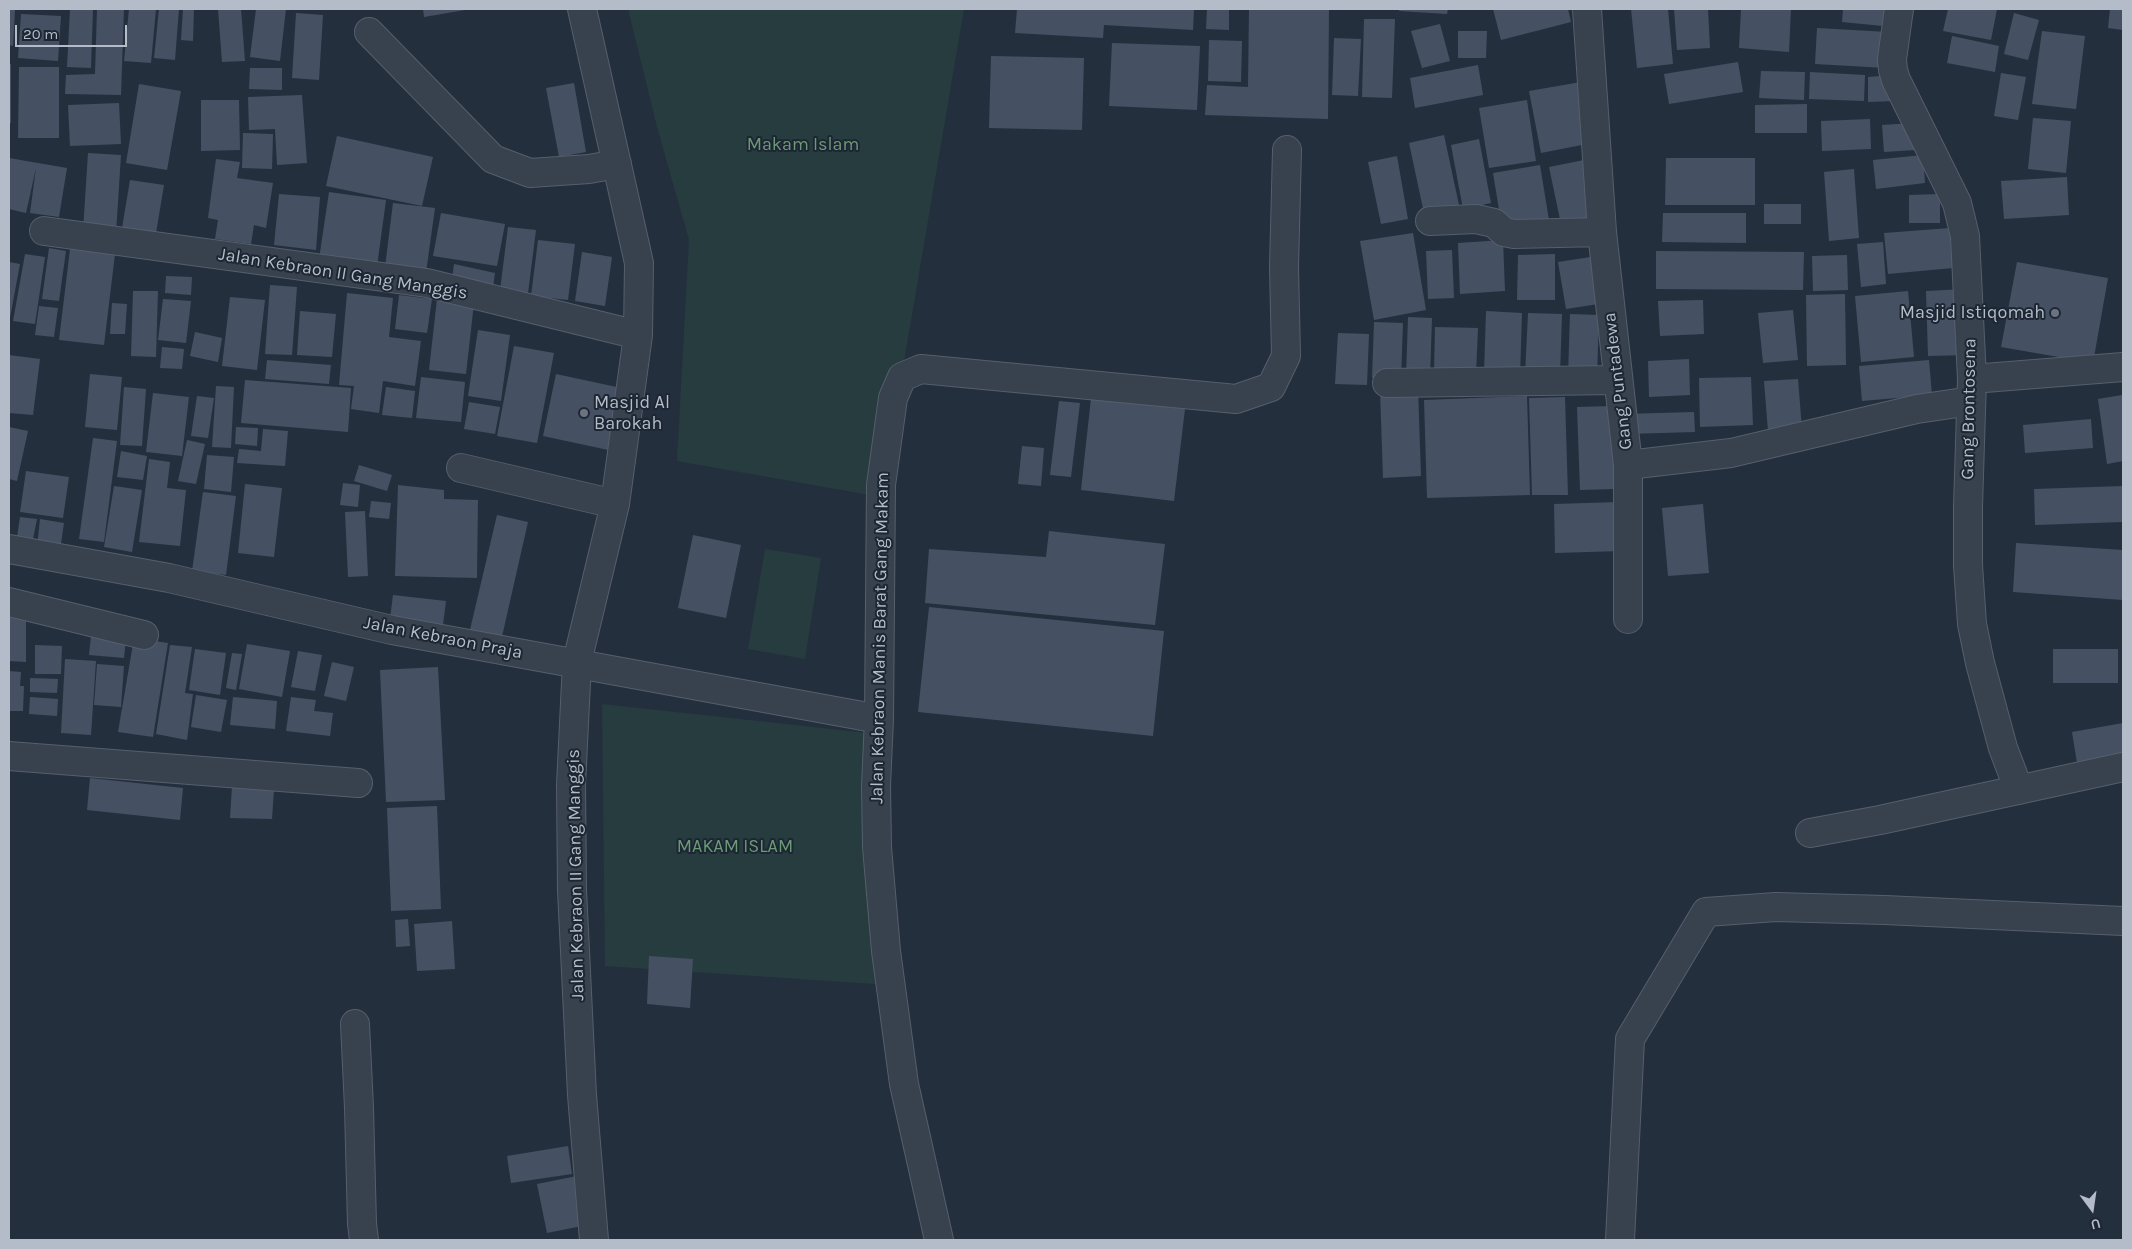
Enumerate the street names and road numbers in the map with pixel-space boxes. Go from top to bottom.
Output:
street label: Jalan Kebraon II Gang Manggis [217,244,469,304]
street label: Gang Puntadewa [1599,311,1637,451]
street label: Gang Brontosena [1957,338,1981,480]
street label: Jalan Kebraon Manis Barat Gang Makam [866,472,894,804]
street label: Jalan Kebraon Praja [362,612,524,664]
street label: Jalan Kebraon II Gang Manggis [563,749,589,1001]

